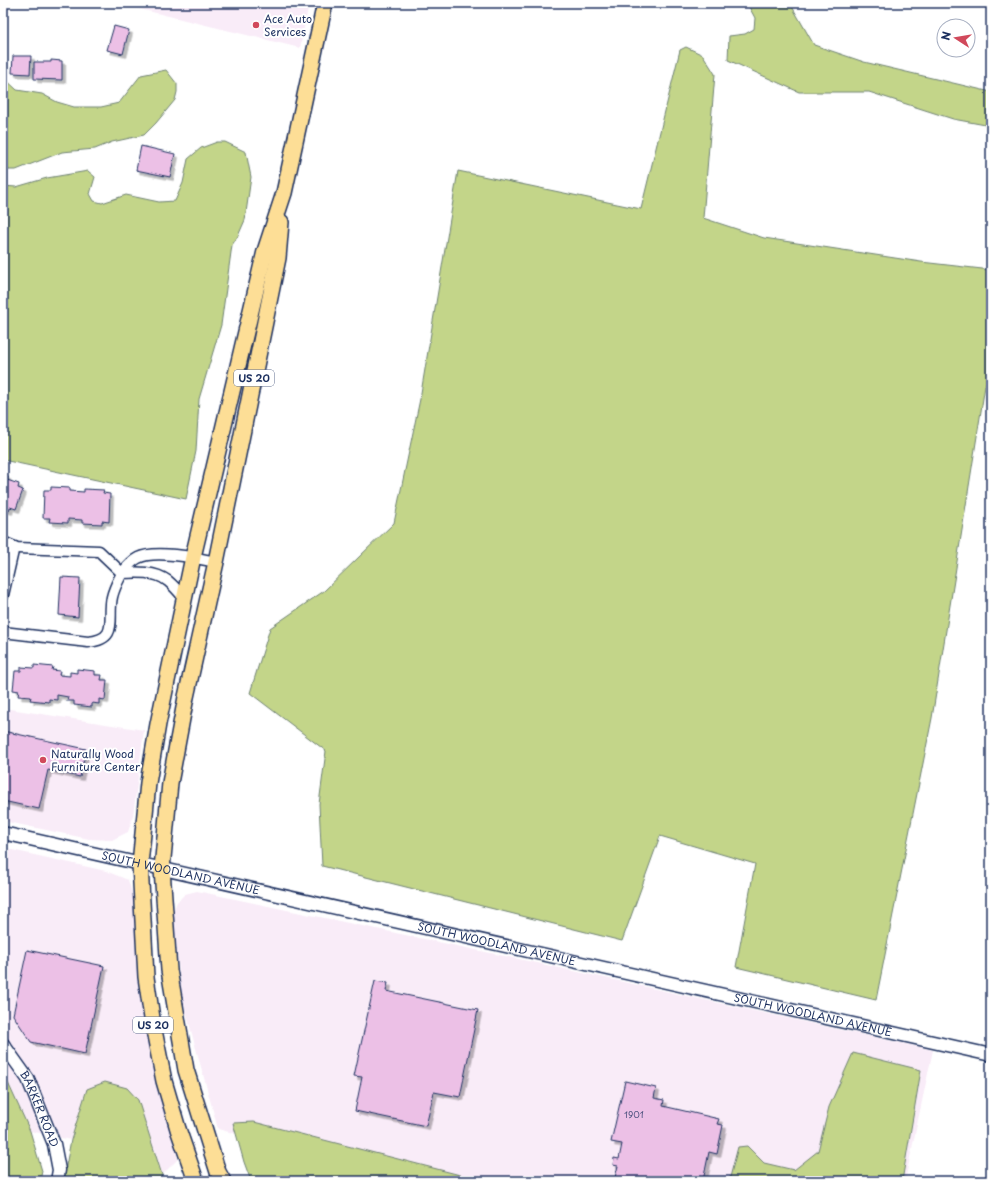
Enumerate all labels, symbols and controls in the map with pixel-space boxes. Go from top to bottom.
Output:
place label: Ace Auto Services [264,10,312,40]
north arrow [936,18,976,58]
marker: Ace Auto Services [251,20,261,30]
text: N [937,30,955,42]
road number: US 20 [234,370,274,386]
place label: Naturally Wood Furniture Center [51,745,141,775]
marker: Naturally Wood Furniture Center [38,755,48,765]
street label: SOUTH WOODLAND AVENUE [100,846,261,898]
street label: SOUTH WOODLAND AVENUE [416,917,578,969]
street label: SOUTH WOODLAND AVENUE [732,988,894,1040]
road number: US 20 [133,1017,173,1033]
street label: BARKER ROAD [16,1067,63,1150]
house number: 1901 [624,1107,644,1121]

